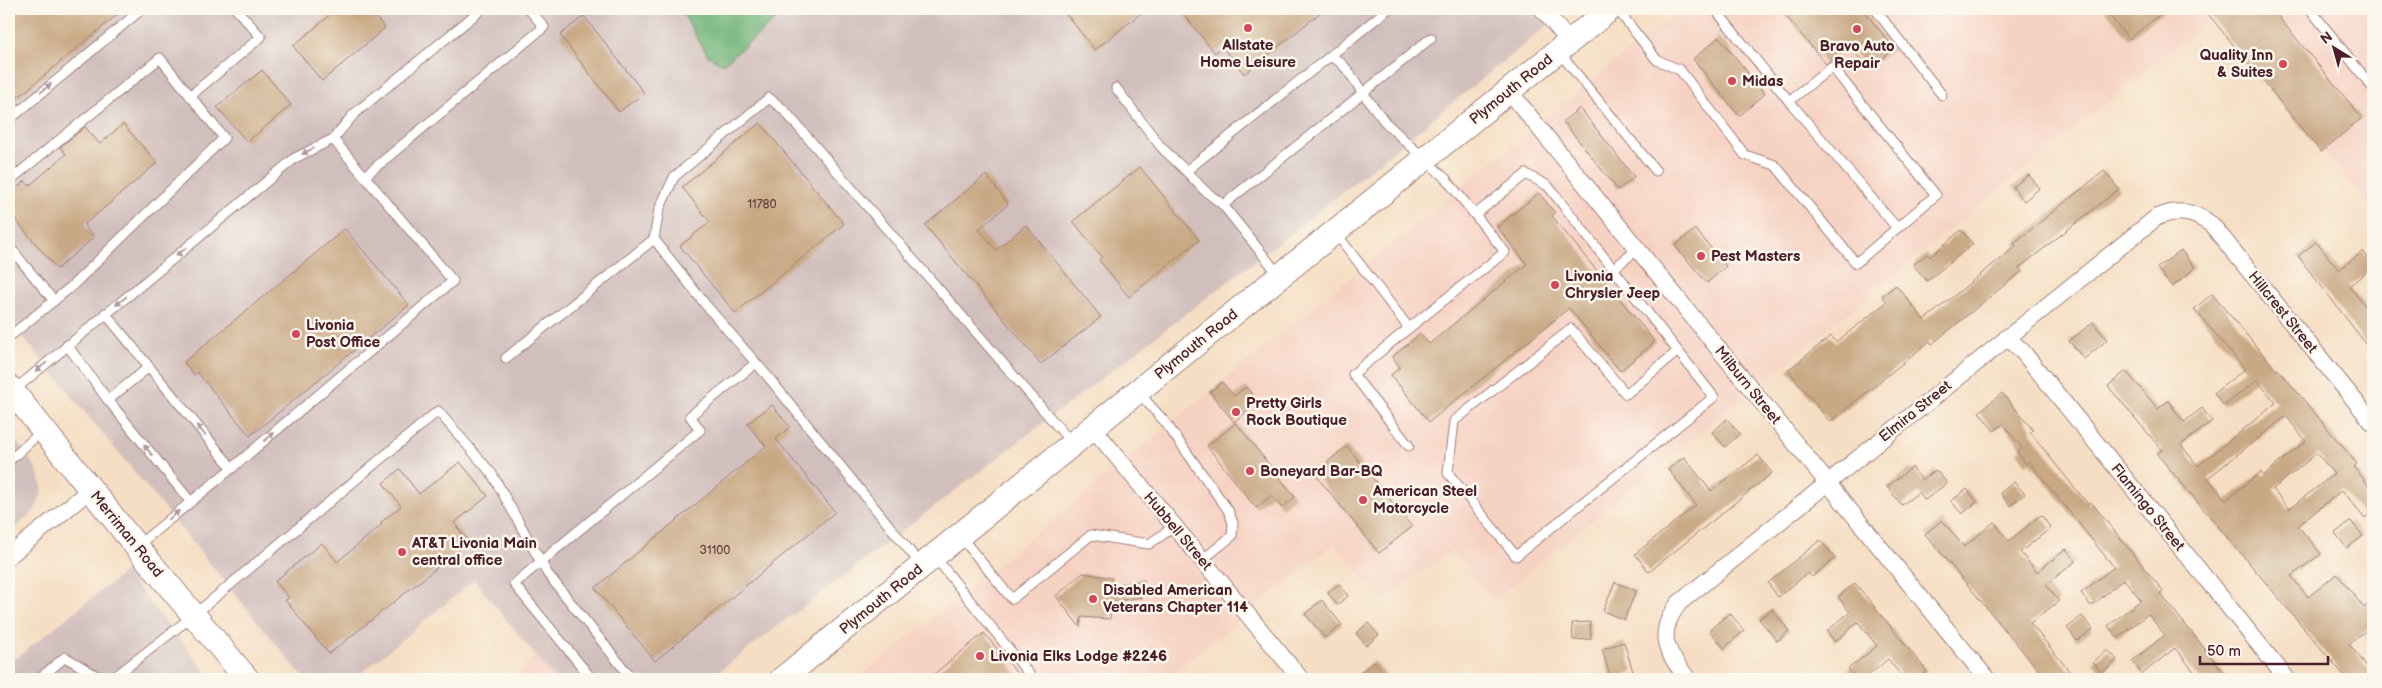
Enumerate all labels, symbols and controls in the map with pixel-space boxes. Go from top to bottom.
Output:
marker: Allstate Home Leisure [1242,22,1254,34]
north arrow [2310,22,2360,72]
marker: Bravo Auto Repair [1851,23,1863,35]
text: N [2317,28,2336,48]
place label: Allstate Home Leisure [1200,36,1296,72]
place label: Bravo Auto Repair [1819,37,1895,73]
place label: Quality Inn & Suites [2200,46,2273,82]
street label: Plymouth Road [1466,50,1557,129]
marker: Quality Inn & Suites [2277,58,2289,70]
place label: Midas [1742,72,1783,91]
marker: Midas [1726,75,1738,87]
one-way arrow [40,83,53,94]
one-way arrow [301,147,316,155]
house number: 11780 [747,197,777,212]
one-way arrow [175,246,188,257]
place label: Pest Masters [1711,247,1800,266]
marker: Pest Masters [1695,250,1707,262]
place label: Livonia Chrysler Jeep [1565,267,1661,303]
street label: Hillcrest Street [2244,267,2322,357]
marker: Livonia Chrysler Jeep [1549,279,1561,291]
one-way arrow [115,295,128,306]
street label: Plymouth Road [1151,305,1242,384]
place label: Livonia Post Office [306,316,381,352]
marker: Livonia Post Office [290,328,302,340]
street label: Milburn Street [1710,342,1785,429]
one-way arrow [36,361,48,373]
street label: Elmira Street [1875,376,1956,446]
place label: Pretty Girls Rock Boutique [1246,394,1347,430]
marker: Pretty Girls Rock Boutique [1230,406,1242,418]
one-way arrow [195,424,206,437]
one-way arrow [262,431,275,442]
one-way arrow [143,444,154,457]
street label: Flamingo Street [2106,460,2189,555]
place label: Boneyard Bar-BQ [1260,462,1382,481]
marker: Boneyard Bar-BQ [1244,465,1256,477]
place label: American Steel Motorcycle [1372,482,1477,518]
street label: Merriman Road [86,487,167,581]
street label: Hubbell Street [1139,488,1216,575]
marker: American Steel Motorcycle [1357,494,1369,506]
one-way arrow [167,509,179,521]
place label: AT&T Livonia Main central office [411,534,537,570]
house number: 31100 [700,543,730,558]
marker: AT&T Livonia Main central office [396,546,408,558]
street label: Plymouth Road [836,560,927,639]
place label: Disabled American Veterans Chapter 114 [1103,581,1248,617]
marker: Disabled American Veterans Chapter 114 [1087,593,1099,605]
scale bar [2200,633,2327,665]
text: 50 m [2207,642,2241,661]
place label: Livonia Elks Lodge #2246 [990,647,1167,666]
marker: Livonia Elks Lodge #2246 [974,650,986,662]

